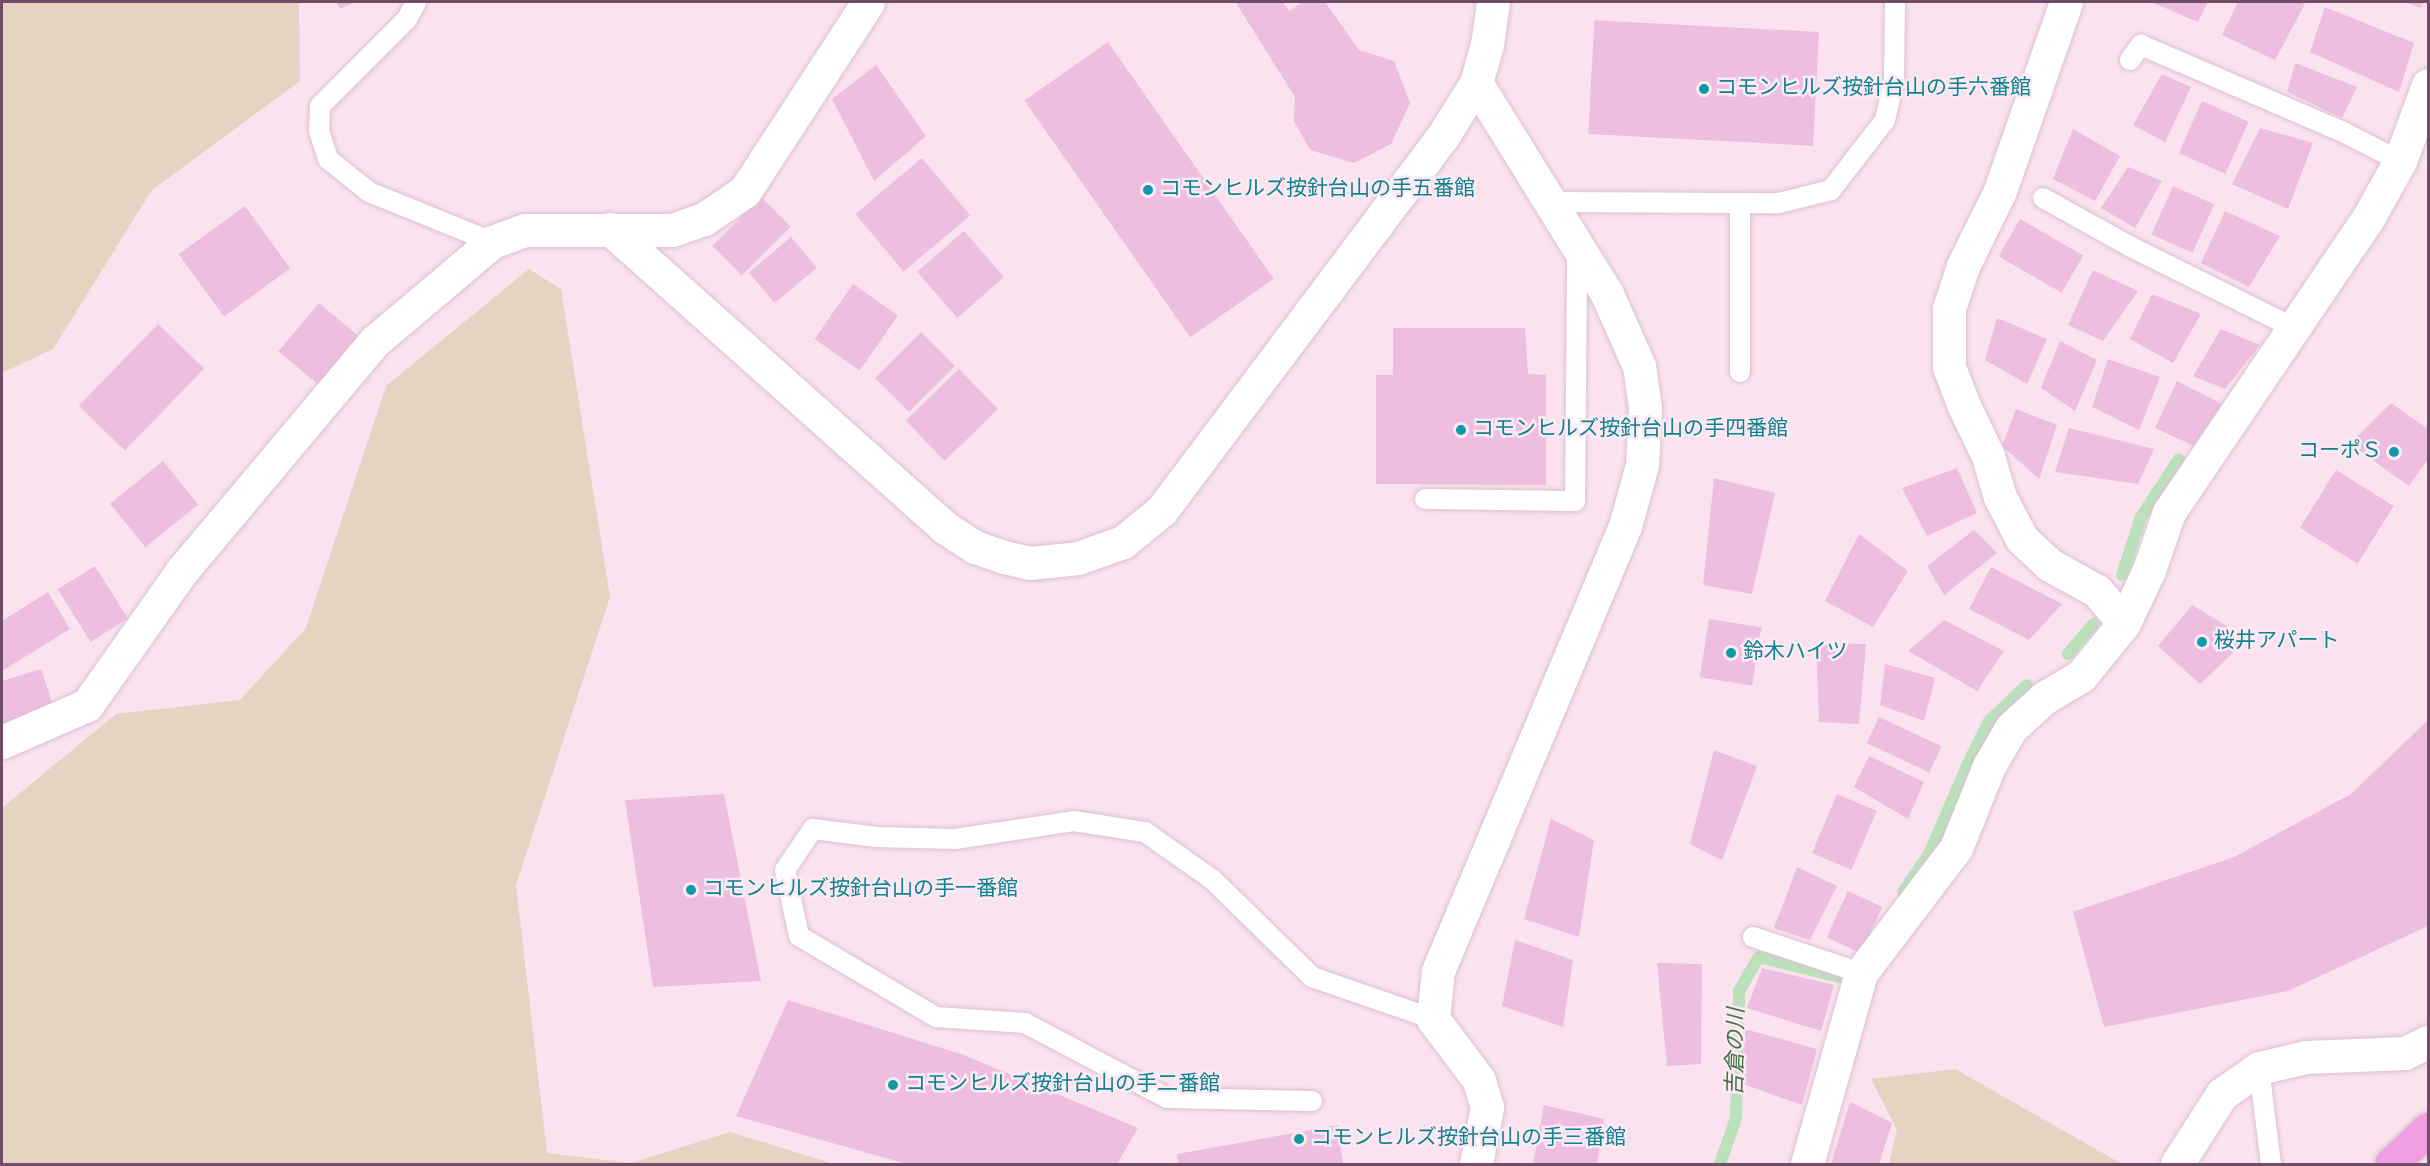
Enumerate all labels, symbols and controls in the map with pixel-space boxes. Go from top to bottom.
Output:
place label: コモンヒルズ按針台山の手六番館 [1716,76,2031,102]
marker: コモンヒルズ按針台山の手六番館 [1697,82,1711,96]
place label: コモンヒルズ按針台山の手五番館 [1160,177,1475,203]
marker: コモンヒルズ按針台山の手五番館 [1141,183,1155,197]
place label: コモンヒルズ按針台山の手四番館 [1473,417,1788,443]
marker: コモンヒルズ按針台山の手四番館 [1454,423,1468,437]
place label: コーポＳ [2298,439,2382,465]
marker: コーポＳ [2387,445,2401,459]
place label: 桜井アパート [2214,629,2340,655]
marker: 桜井アパート [2195,635,2209,649]
place label: 鈴木ハイツ [1743,640,1848,666]
marker: 鈴木ハイツ [1724,646,1738,660]
place label: コモンヒルズ按針台山の手一番館 [703,877,1018,903]
marker: コモンヒルズ按針台山の手一番館 [684,883,698,897]
water label: 吉倉の川 [1723,1008,1751,1096]
place label: コモンヒルズ按針台山の手二番館 [905,1072,1220,1098]
marker: コモンヒルズ按針台山の手二番館 [886,1078,900,1092]
place label: コモンヒルズ按針台山の手三番館 [1311,1126,1626,1152]
marker: コモンヒルズ按針台山の手三番館 [1292,1132,1306,1146]

